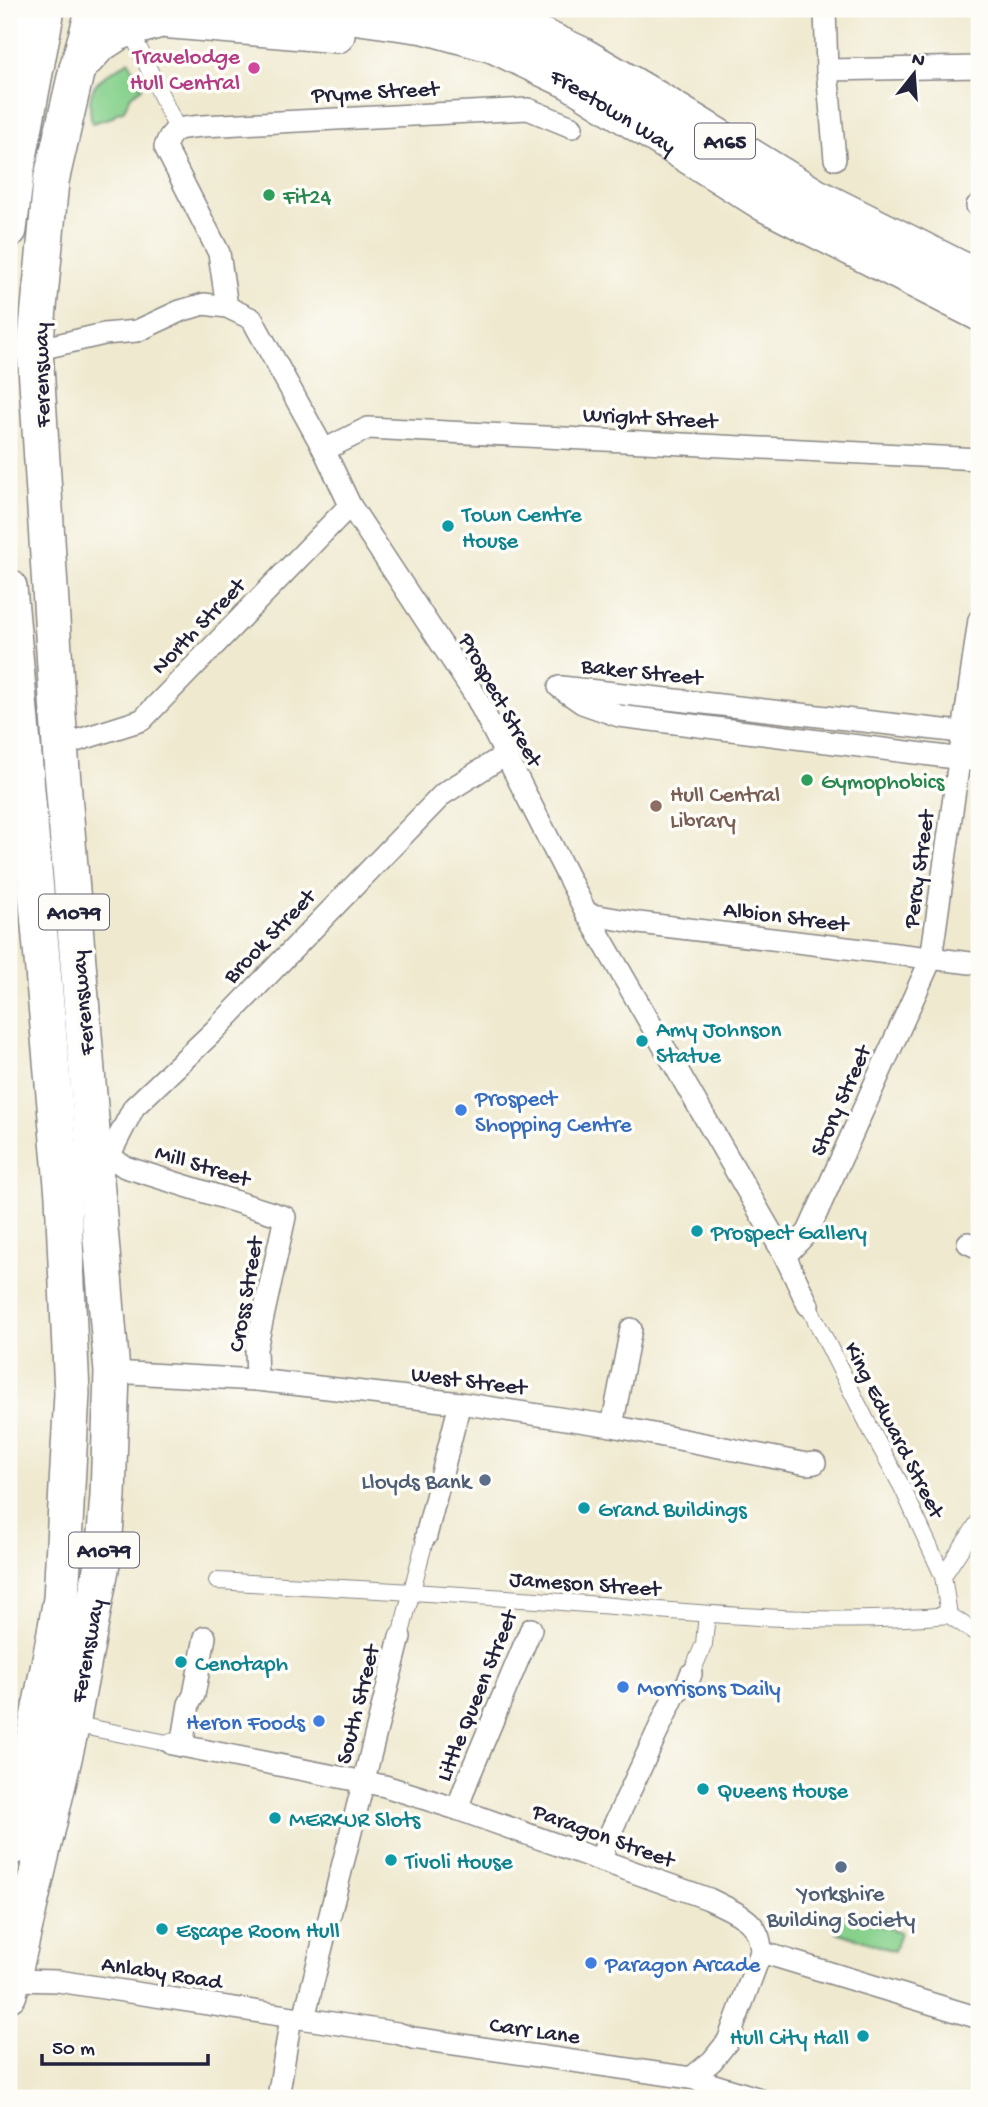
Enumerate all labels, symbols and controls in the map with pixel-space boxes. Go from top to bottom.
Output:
north arrow [880,38,950,108]
place label: Travelodge Hull Central [130,45,241,98]
text: N [909,48,927,74]
marker: Travelodge Hull Central [246,60,262,76]
street label: Freetown Way [544,64,680,162]
street label: Pryme Street [310,77,441,110]
road number: A165 [695,124,755,158]
place label: Fit24 [282,185,331,212]
marker: Fit24 [261,187,277,203]
street label: Ferensway [29,322,58,429]
street label: Wright Street [582,402,719,437]
place label: Town Centre House [460,503,583,556]
marker: Town Centre House [440,518,456,534]
street label: North Street [147,572,253,681]
street label: Prospect Street [451,628,548,774]
street label: Baker Street [579,654,705,693]
place label: Gymophobics [821,770,945,797]
marker: Gymophobics [799,772,815,788]
place label: Hull Central Library [670,783,780,836]
marker: Hull Central Library [648,798,664,814]
street label: Percy Street [899,807,942,931]
street label: Brook Street [218,883,323,991]
road number: A1079 [39,894,109,930]
street label: Albion Street [722,897,851,940]
street label: Ferensway [66,949,103,1057]
place label: Amy Johnson Statue [656,1018,781,1071]
marker: Amy Johnson Statue [634,1033,650,1049]
street label: Story Street [806,1040,879,1161]
place label: Prospect Shopping Centre [474,1087,633,1140]
marker: Prospect Shopping Centre [453,1102,469,1118]
street label: Mill Street [151,1140,254,1195]
place label: Prospect Gallery [710,1221,867,1248]
marker: Prospect Gallery [689,1223,705,1239]
street label: Cross Street [224,1233,271,1354]
street label: King Edward Street [837,1338,950,1525]
street label: West Street [409,1362,529,1403]
place label: Lloyds Bank [361,1470,474,1497]
marker: Lloyds Bank [477,1472,493,1488]
place label: Grand Buildings [598,1498,747,1525]
marker: Grand Buildings [576,1500,592,1516]
road number: A1079 [69,1532,139,1568]
street label: Jameson Street [508,1567,663,1604]
street label: Ferensway [66,1597,112,1706]
street label: Little Queen Street [432,1605,526,1786]
street label: South Street [332,1641,388,1767]
place label: Cenotaph [195,1652,288,1679]
marker: Cenotaph [173,1654,189,1670]
place label: Morrisons Daily [637,1677,781,1704]
marker: Morrisons Daily [615,1679,631,1695]
place label: Heron Foods [186,1711,306,1738]
marker: Heron Foods [311,1713,327,1729]
place label: Queens House [717,1779,849,1806]
marker: Queens House [695,1781,711,1797]
street label: Paragon Street [527,1799,679,1876]
place label: MERKUR Slots [289,1808,421,1835]
marker: MERKUR Slots [267,1810,283,1826]
place label: Tivoli House [403,1850,514,1877]
marker: Tivoli House [383,1852,399,1868]
marker: Yorkshire Building Society [833,1859,849,1875]
place label: Yorkshire Building Society [766,1882,915,1935]
place label: Escape Room Hull [176,1919,340,1946]
marker: Escape Room Hull [154,1921,170,1937]
street label: Anlaby Road [99,1952,225,1998]
place label: Paragon Arcade [604,1953,762,1980]
marker: Paragon Arcade [583,1955,599,1971]
street label: Carr Lane [488,2013,583,2052]
scale bar [42,2023,208,2067]
place label: Hull City Hall [730,2026,849,2053]
marker: Hull City Hall [855,2028,871,2044]
text: 50 m [52,2038,95,2063]

